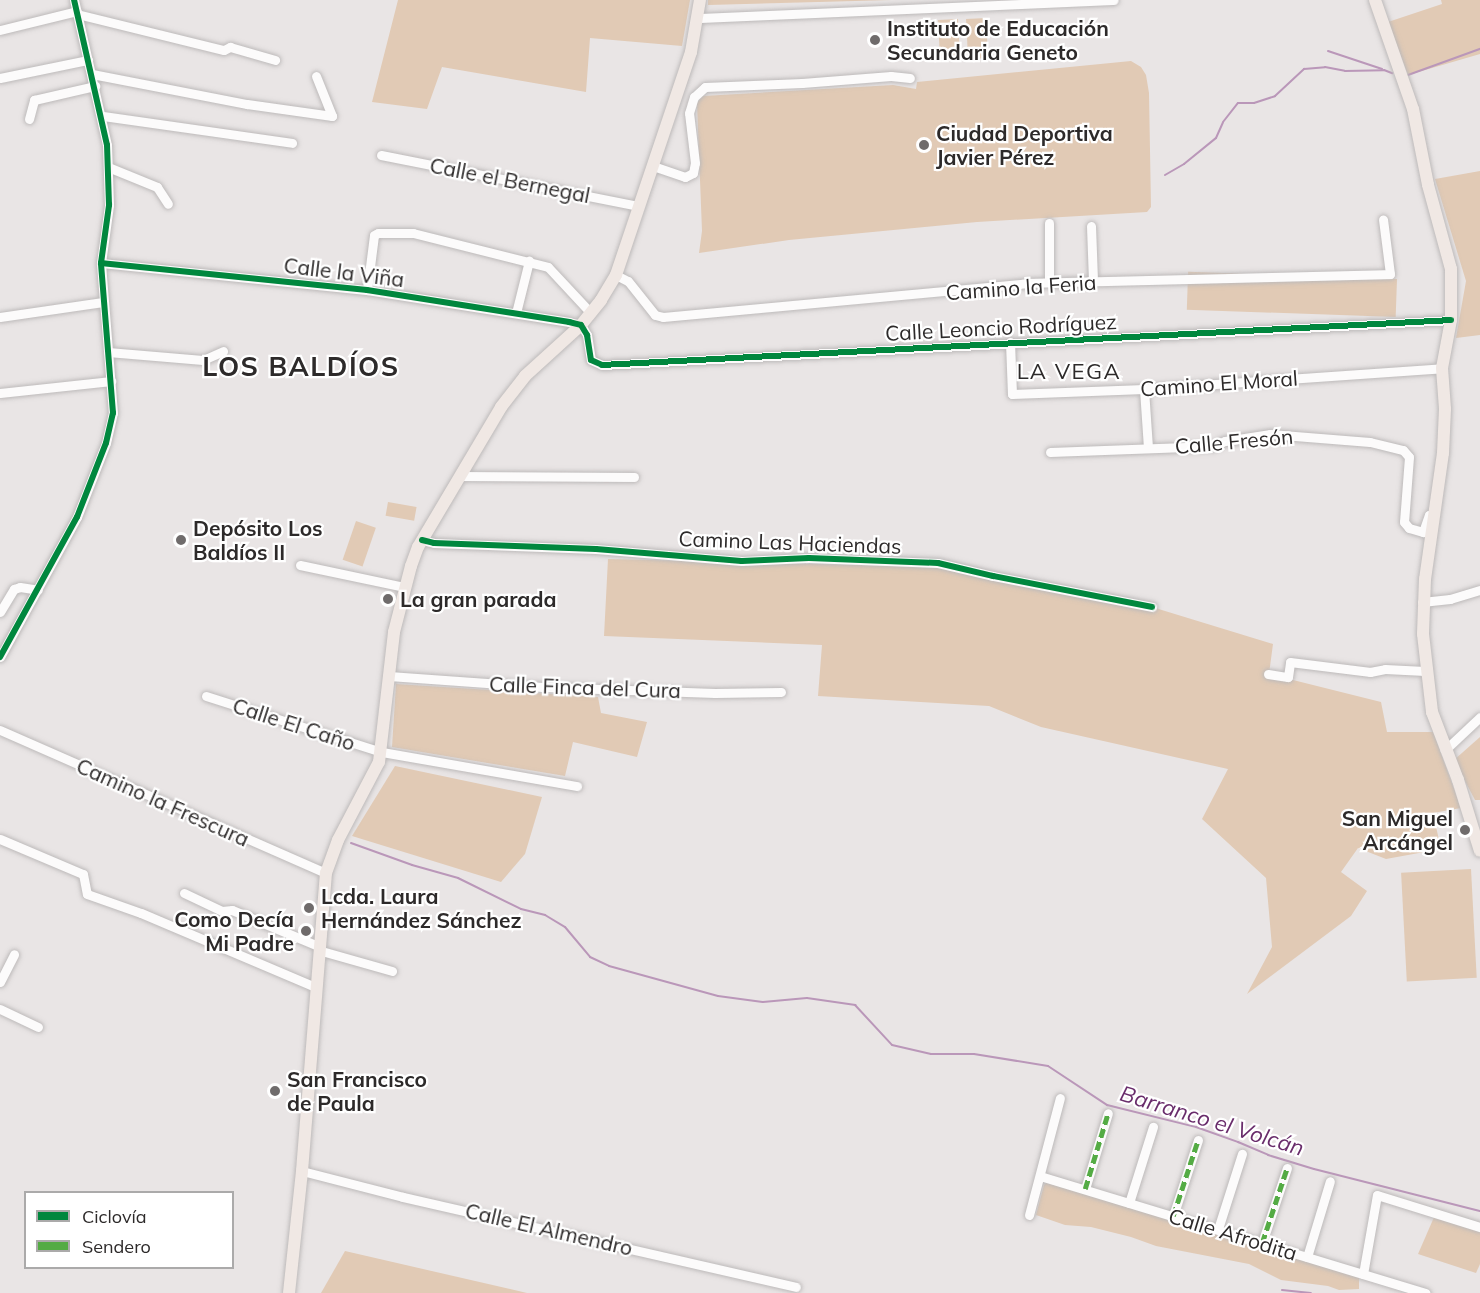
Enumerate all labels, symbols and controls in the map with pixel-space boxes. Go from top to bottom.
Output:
place label: Instituto de Educación Secundaria Geneto [887,15,1109,65]
marker: Instituto de Educación Secundaria Geneto [868,33,882,47]
place label: Ciudad Deportiva Javier Pérez [936,120,1113,170]
marker: Ciudad Deportiva Javier Pérez [917,138,931,152]
street label: Calle el Bernegal [428,152,592,208]
street label: Calle la Viña [282,252,406,292]
street label: Camino la Feria [945,269,1097,305]
street label: Calle Leoncio Rodríguez [884,308,1118,346]
district label: LOS BALDÍOS [202,351,400,383]
district label: LA VEGA [1017,359,1121,385]
street label: Camino El Moral [1139,365,1299,401]
street label: Calle Fresón [1174,423,1294,459]
place label: Depósito Los Baldíos II [193,515,323,565]
street label: Camino Las Haciendas [678,526,902,558]
marker: Depósito Los Baldíos II [174,533,188,547]
place label: La gran parada [400,586,556,612]
marker: La gran parada [381,592,395,606]
street label: Calle Finca del Cura [489,671,681,703]
street label: Calle El Caño [230,692,358,756]
street label: Camino la Frescura [73,753,253,851]
place label: San Miguel Arcángel [1342,805,1453,855]
marker: San Miguel Arcángel [1458,823,1472,837]
place label: Lcda. Laura Hernández Sánchez [321,883,521,933]
marker: Lcda. Laura Hernández Sánchez [302,901,316,915]
place label: Como Decía Mi Padre [174,906,294,956]
marker: Como Decía Mi Padre [299,924,313,938]
place label: San Francisco de Paula [287,1066,427,1116]
water label: Barranco el Volcán [1117,1080,1307,1162]
marker: San Francisco de Paula [268,1084,282,1098]
legend [24,1191,234,1269]
street label: Calle El Almendro [463,1197,635,1261]
street label: Calle Afrodita [1166,1203,1300,1265]
text: Ciclovía [82,1205,147,1228]
text: Sendero [82,1235,151,1258]

